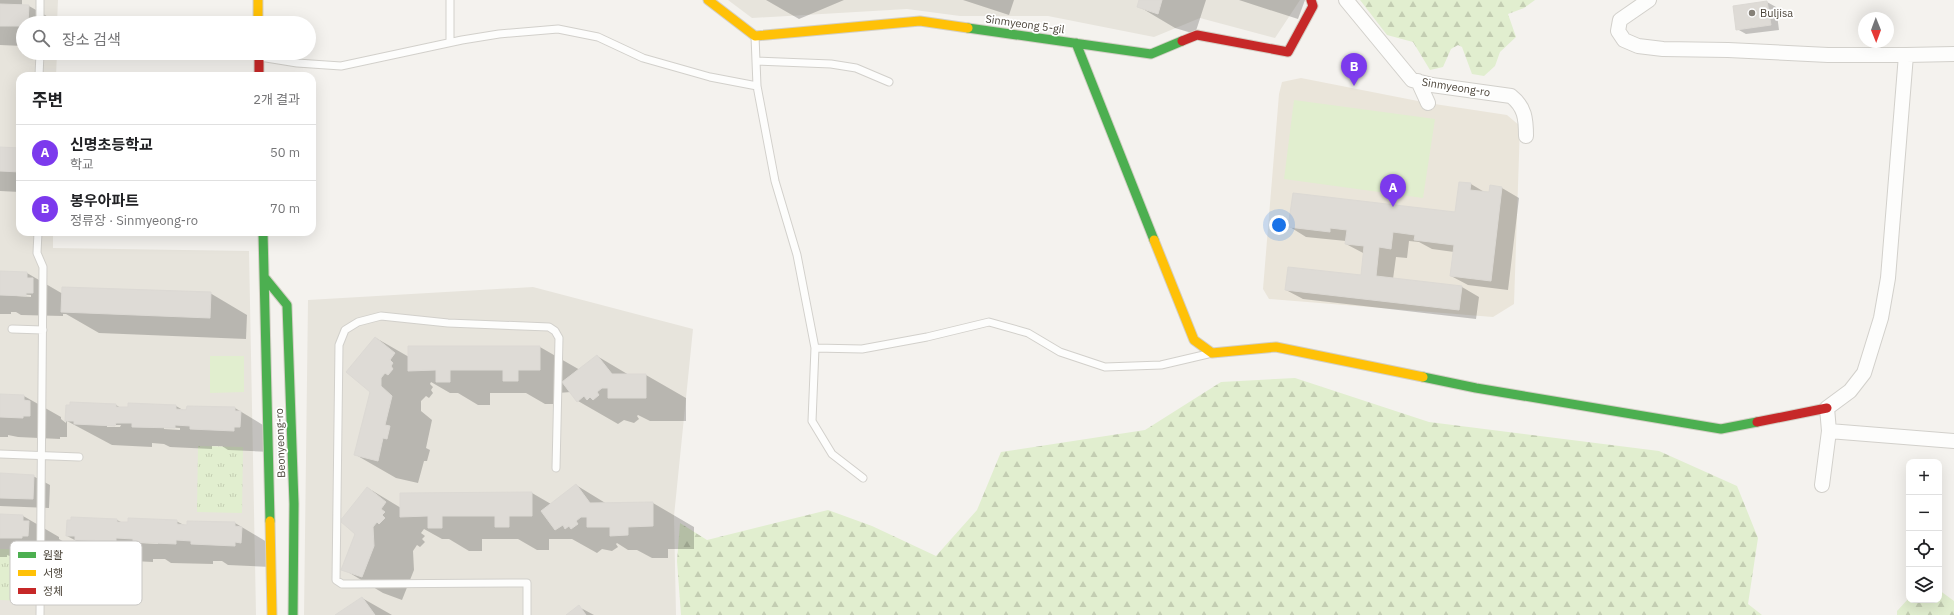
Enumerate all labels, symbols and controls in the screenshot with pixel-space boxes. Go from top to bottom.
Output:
place label: Buljisa [1760,6,1793,20]
marker: Buljisa [1747,8,1757,18]
street label: Sinmyeong 5-gil [985,12,1065,36]
north arrow [1858,12,1894,48]
search box [16,16,316,60]
icon: search [30,27,52,49]
text: 장소 검색 [62,30,121,49]
pin: B [1341,53,1367,86]
street label: Sinmyeong-ro [1421,75,1491,99]
text: 주변 [32,89,63,111]
text: 2개 결과 [253,91,300,108]
text: 신명초등학교 [70,135,153,154]
text: A [41,144,49,161]
text: 50 m [270,144,300,161]
text: 학교 [70,156,94,173]
pin: A [1380,174,1406,207]
text: 봉우아파트 [70,191,139,210]
text: B [41,200,49,217]
text: 70 m [270,200,300,217]
text: 정류장 · Sinmyeong-ro [70,212,198,229]
your location [1269,215,1289,235]
street label: Beonyeong-ro [272,408,288,478]
map controls [1906,459,1942,603]
button: + [1906,459,1942,495]
button: − [1906,495,1942,531]
button: locate [1906,531,1942,567]
legend [10,541,142,605]
text: 원활 [43,548,63,562]
text: 서행 [43,566,63,580]
button: layers [1906,567,1942,603]
text: 정체 [43,584,63,598]

